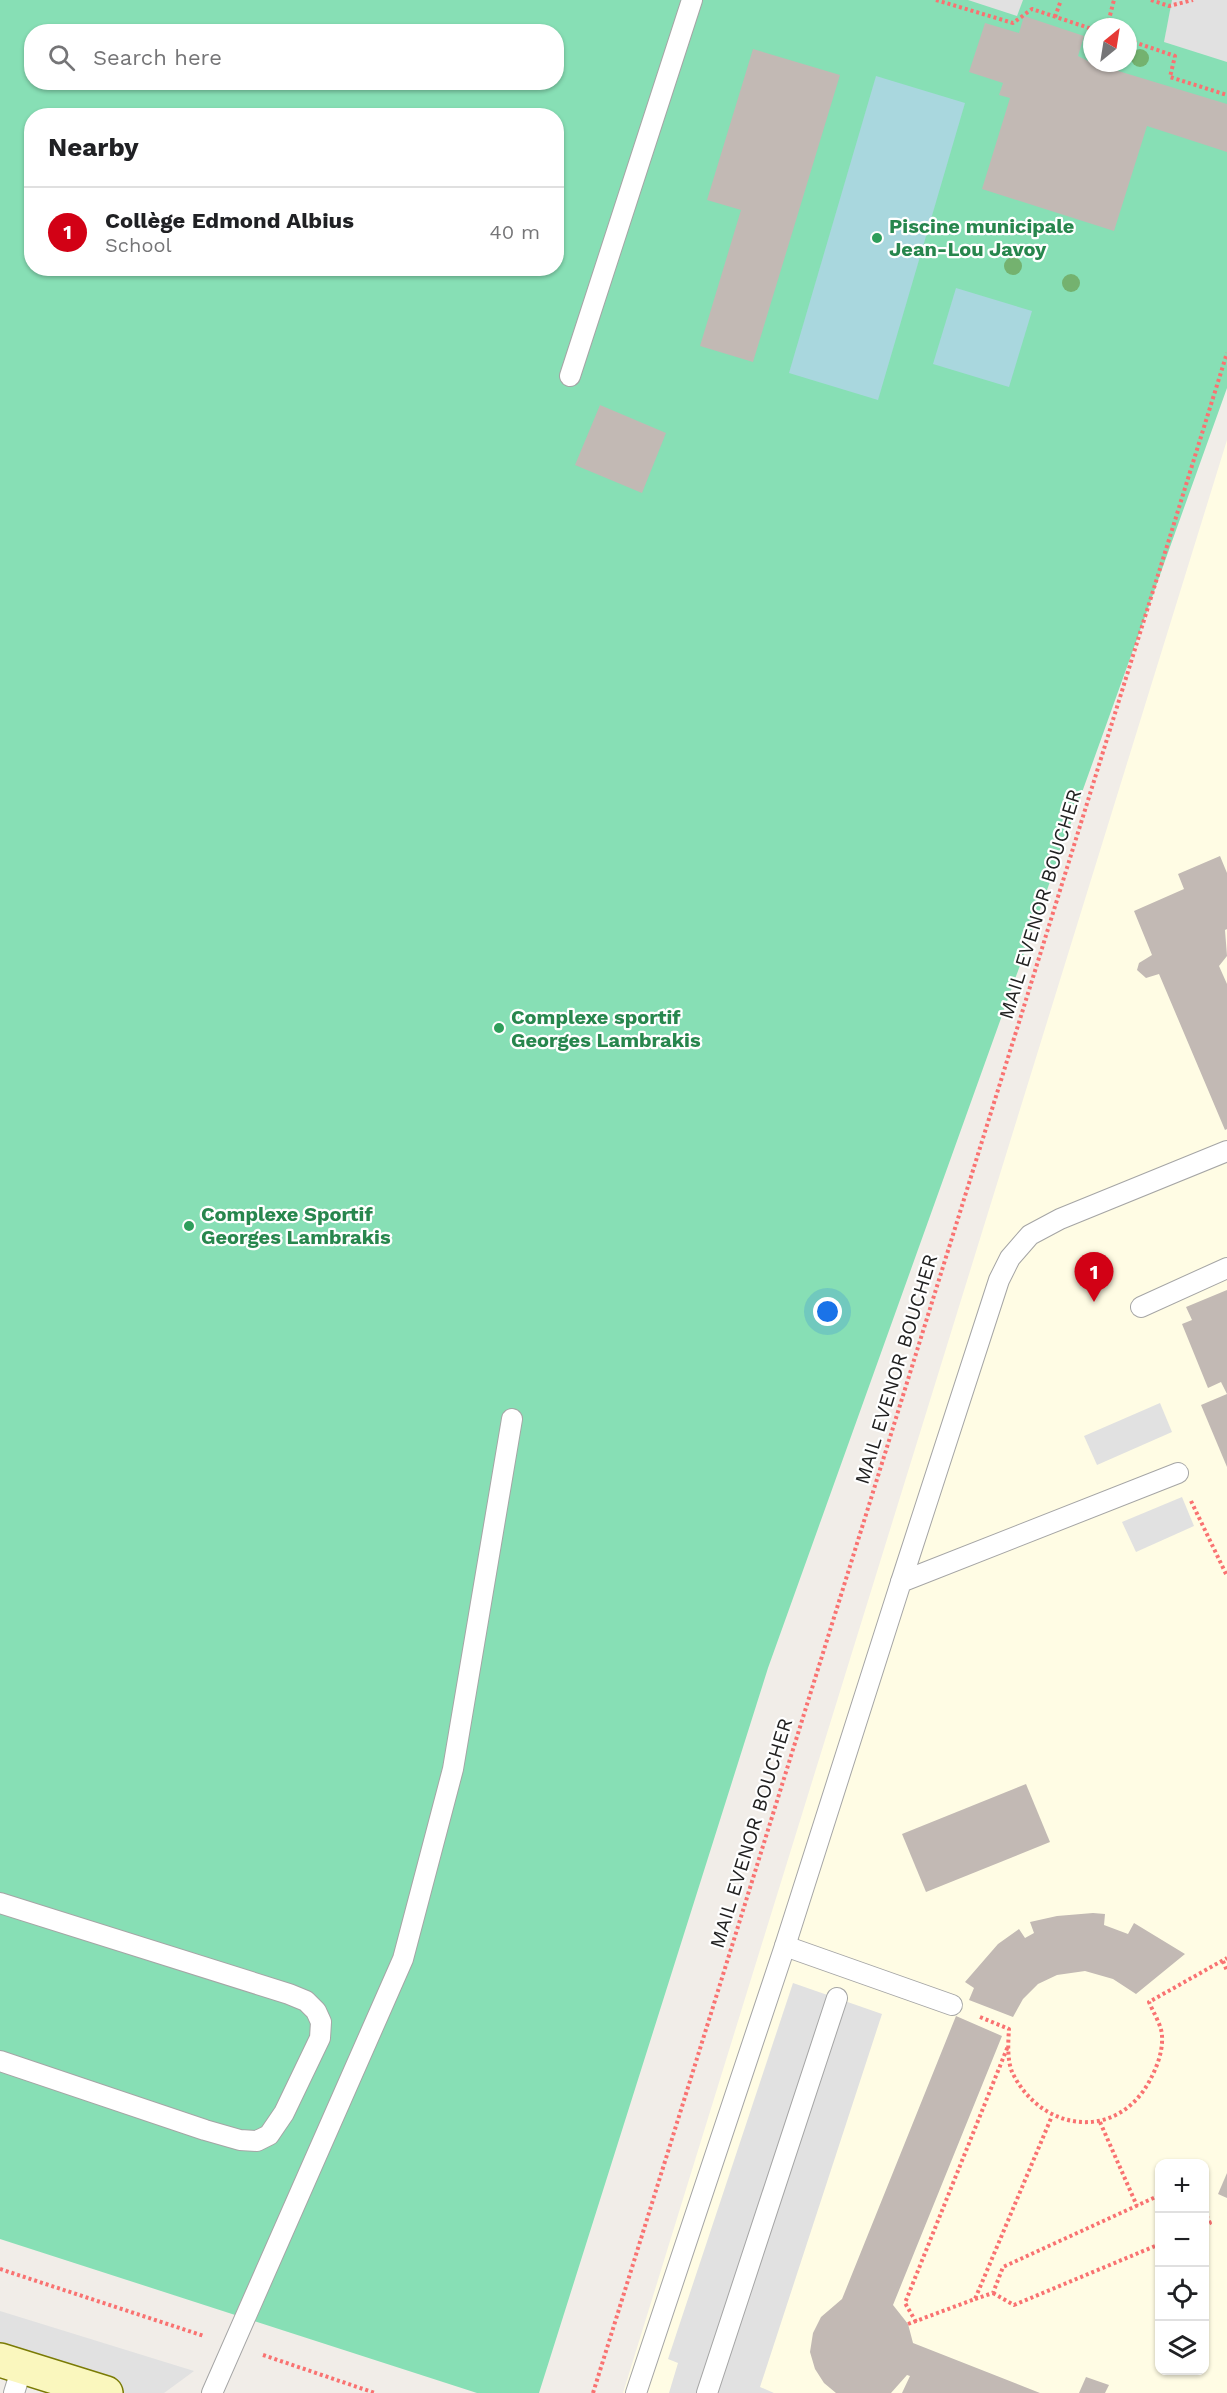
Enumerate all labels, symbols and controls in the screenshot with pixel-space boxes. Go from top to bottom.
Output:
north arrow [1083,18,1137,72]
search box [24,24,564,90]
icon: search [45,41,78,74]
text: Search here [93,45,222,70]
text: Nearby [48,132,139,162]
text: Collège Edmond Albius [105,208,354,233]
place label: Piscine municipale Jean-Lou Javoy [889,214,1074,261]
text: 1 [63,220,72,244]
text: 40 m [489,220,540,244]
marker: Piscine municipale Jean-Lou Javoy [870,231,884,245]
text: School [105,233,172,257]
street label: MAIL EVENOR BOUCHER [994,786,1086,1022]
place label: Complexe sportif Georges Lambrakis [511,1005,701,1052]
marker: Complexe sportif Georges Lambrakis [492,1021,506,1035]
place label: Complexe Sportif Georges Lambrakis [201,1202,391,1249]
marker: Complexe Sportif Georges Lambrakis [182,1219,196,1233]
street label: MAIL EVENOR BOUCHER [850,1251,942,1487]
pin: 1 [1074,1252,1114,1302]
your location [813,1297,842,1326]
street label: MAIL EVENOR BOUCHER [705,1715,797,1951]
map controls [1155,2159,1209,2375]
button: + [1155,2159,1209,2213]
button: − [1155,2213,1209,2267]
button: locate [1155,2267,1209,2321]
button: layers [1155,2321,1209,2375]

